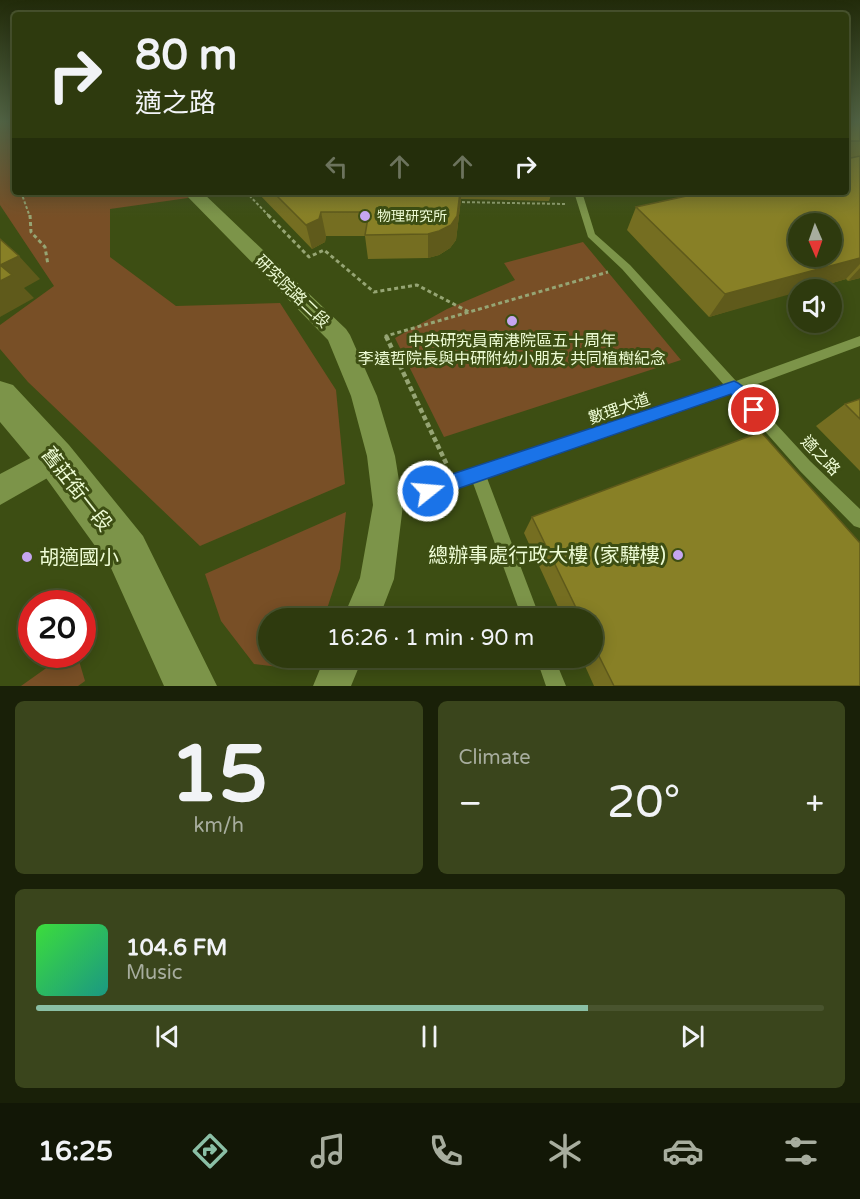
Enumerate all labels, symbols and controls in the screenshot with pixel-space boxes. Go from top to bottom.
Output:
text: 80 m [135,30,237,81]
icon: right [36,36,114,114]
text: 適之路 [135,87,216,120]
icon: left [320,150,353,183]
icon: ahead [383,150,416,183]
icon: ahead [446,150,479,183]
icon: right [509,150,542,183]
place label: 物理研究所 [377,208,447,225]
marker: 物理研究所 [358,209,372,223]
north arrow [788,213,842,267]
map controls [788,213,842,333]
street label: 研究院路二段 [251,251,334,332]
button: sound [788,279,842,333]
marker: 中央研究員南港院區五十周年 李遠哲院長與中研附幼小朋友 共同植樹紀念 [505,314,519,328]
place label: 中央研究員南港院區五十周年 李遠哲院長與中研附幼小朋友 共同植樹紀念 [358,331,666,369]
pin [728,384,779,435]
street label: 數理大道 [586,389,653,429]
icon: arrive [737,393,770,426]
street label: 適之路 [796,431,844,480]
street label: 舊莊街一段 [36,443,116,536]
position arrow [396,459,460,523]
place label: 總辦事處行政大樓 (家驊樓) [428,544,666,568]
place label: 胡適國小 [39,546,119,570]
marker: 總辦事處行政大樓 (家驊樓) [671,548,685,562]
marker: 胡適國小 [20,550,34,564]
speed limit sign: 20 [18,590,96,668]
text: 16:26 · 1 min · 90 m [327,625,534,651]
text: 15 [170,728,268,822]
text: Climate [459,746,531,770]
text: 20° [607,776,680,830]
text: − [459,784,482,823]
text: + [805,784,824,823]
text: km/h [194,814,244,838]
text: 104.6 FM [126,935,227,961]
text: Music [126,961,182,985]
icon: previous [151,1020,184,1053]
icon: pause [413,1020,446,1053]
icon: next [676,1020,709,1053]
icon: directions [189,1130,231,1172]
icon: music [307,1130,349,1172]
icon: phone [425,1130,467,1172]
icon: climate [544,1130,586,1172]
icon: car [662,1130,704,1172]
icon: filters [780,1130,822,1172]
text: 16:25 [38,1135,113,1168]

